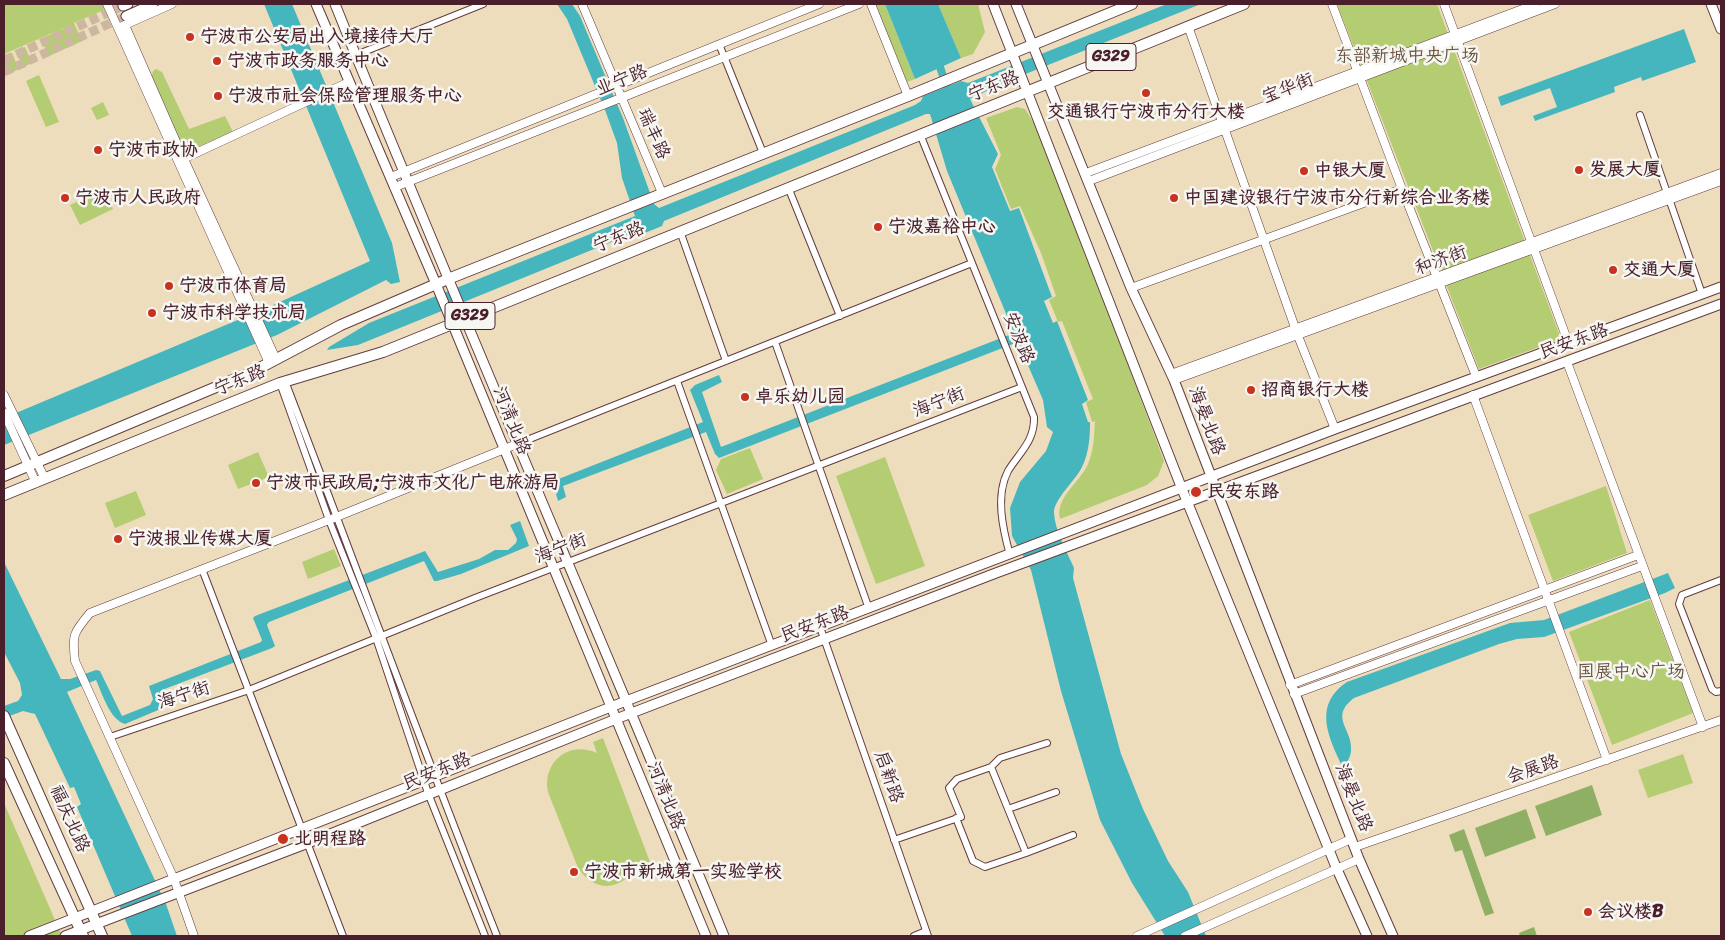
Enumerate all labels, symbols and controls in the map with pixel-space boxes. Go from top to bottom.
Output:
place label: 宁波市公安局出入境接待大厅 [200,26,434,48]
marker: 宁波市公安局出入境接待大厅 [184,31,196,43]
road number: G329 [1086,44,1136,70]
park label: 东部新城中央广场 [1335,45,1479,67]
place label: 宁波市政务服务中心 [227,50,389,72]
marker: 宁波市政务服务中心 [211,55,223,67]
street label: 业宁路 [593,61,651,101]
street label: 宁东路 [965,67,1023,107]
street label: 宝华街 [1259,69,1317,109]
place label: 宁波市社会保险管理服务中心 [228,85,462,107]
marker: 交通银行宁波市分行大楼 [1140,87,1152,99]
marker: 宁波市社会保险管理服务中心 [212,90,224,102]
place label: 交通银行宁波市分行大楼 [1047,101,1245,123]
street label: 瑞丰路 [632,105,674,163]
place label: 宁波市政协 [108,139,198,161]
marker: 宁波市政协 [92,144,104,156]
place label: 发展大厦 [1589,159,1661,181]
place label: 中银大厦 [1314,160,1386,182]
marker: 发展大厦 [1573,164,1585,176]
marker: 中银大厦 [1298,165,1310,177]
place label: 宁波市人民政府 [75,187,201,209]
place label: 中国建设银行宁波市分行新综合业务楼 [1184,187,1490,209]
marker: 宁波市人民政府 [59,192,71,204]
marker: 中国建设银行宁波市分行新综合业务楼 [1168,192,1180,204]
place label: 宁波嘉裕中心 [888,216,996,238]
street label: 宁东路 [590,218,648,258]
marker: 宁波嘉裕中心 [872,221,884,233]
street label: 和济街 [1412,242,1470,280]
place label: 交通大厦 [1623,259,1695,281]
marker: 交通大厦 [1607,264,1619,276]
place label: 宁波市体育局 [179,275,287,297]
marker: 宁波市体育局 [163,280,175,292]
place label: 宁波市科学技术局 [162,302,306,324]
road number: G329 [445,302,495,330]
marker: 宁波市科学技术局 [146,307,158,319]
street label: 安波路 [998,309,1038,367]
street label: 民安东路 [1536,320,1612,364]
street label: 宁东路 [211,361,269,401]
place label: 招商银行大楼 [1261,379,1369,401]
street label: 海宁街 [910,383,968,423]
street label: 河清北路 [488,384,534,458]
street label: 海晏北路 [1183,384,1229,458]
marker: 招商银行大楼 [1245,384,1257,396]
place label: 卓乐幼儿园 [755,386,845,408]
marker: 卓乐幼儿园 [739,391,751,403]
place label: 宁波市民政局;宁波市文化广电旅游局 [266,472,559,494]
marker: 宁波市民政局;宁波市文化广电旅游局 [250,477,262,489]
place label: 民安东路 [1207,481,1279,503]
marker: 民安东路 [1189,485,1203,499]
place label: 宁波报业传媒大厦 [128,528,272,550]
street label: 海宁街 [532,529,590,569]
marker: 宁波报业传媒大厦 [112,533,124,545]
street label: 民安东路 [778,602,852,648]
park label: 国展中心广场 [1577,661,1685,683]
street label: 海宁街 [155,677,213,715]
street label: 启新路 [869,748,907,806]
street label: 民安东路 [400,749,474,795]
street label: 会展路 [1504,751,1562,789]
street label: 河清北路 [642,759,688,833]
street label: 海晏北路 [1330,761,1376,835]
street label: 福庆北路 [44,782,94,856]
place label: 北明程路 [294,828,366,850]
marker: 北明程路 [276,832,290,846]
place label: 宁波市新城第一实验学校 [584,861,782,883]
marker: 宁波市新城第一实验学校 [568,866,580,878]
place label: 会议楼B [1598,901,1663,923]
marker: 会议楼B [1582,906,1594,918]

